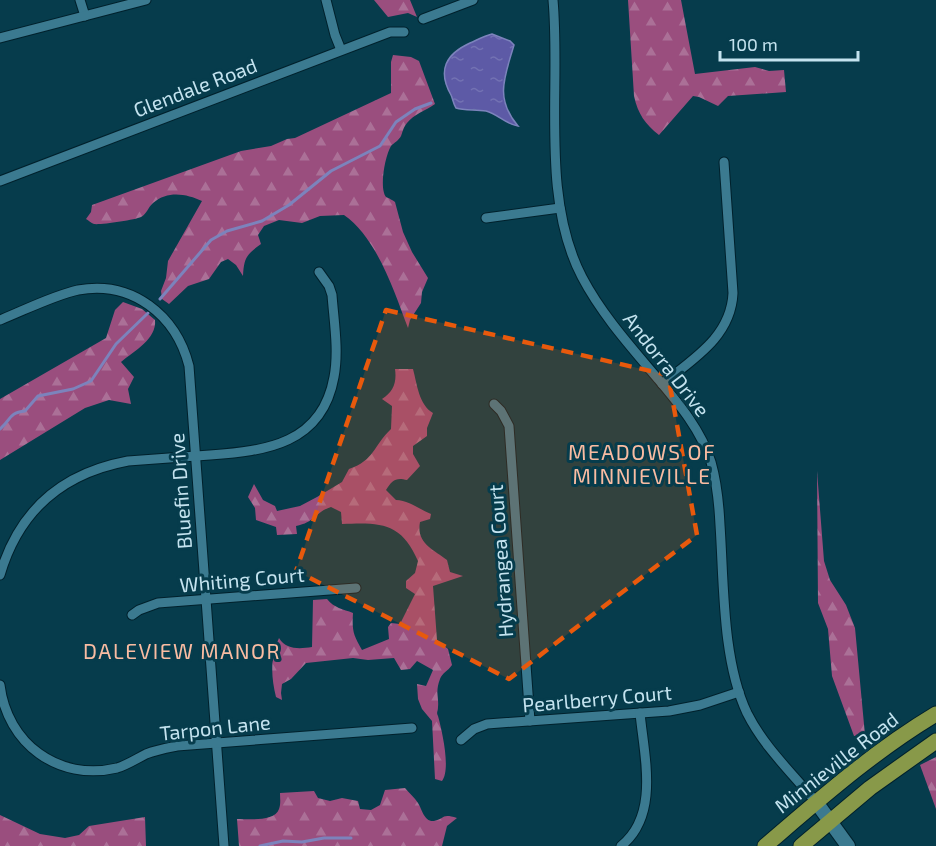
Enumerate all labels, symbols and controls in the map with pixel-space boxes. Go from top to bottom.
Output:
scale bar [720,24,858,62]
text: 100 m [729,33,778,55]
street label: Glendale Road [130,52,260,122]
street label: Andorra Drive [619,307,715,421]
street label: Bluefin Drive [164,432,196,550]
district label: MEADOWS OF MINNIEVILLE [568,439,716,488]
street label: Hydrangea Court [483,483,517,638]
street label: Whiting Court [179,562,306,596]
district label: DALEVIEW MANOR [83,638,281,663]
street label: Pearlberry Court [521,679,673,716]
street label: Minnieville Road [769,706,903,818]
street label: Tarpon Lane [158,709,272,745]

